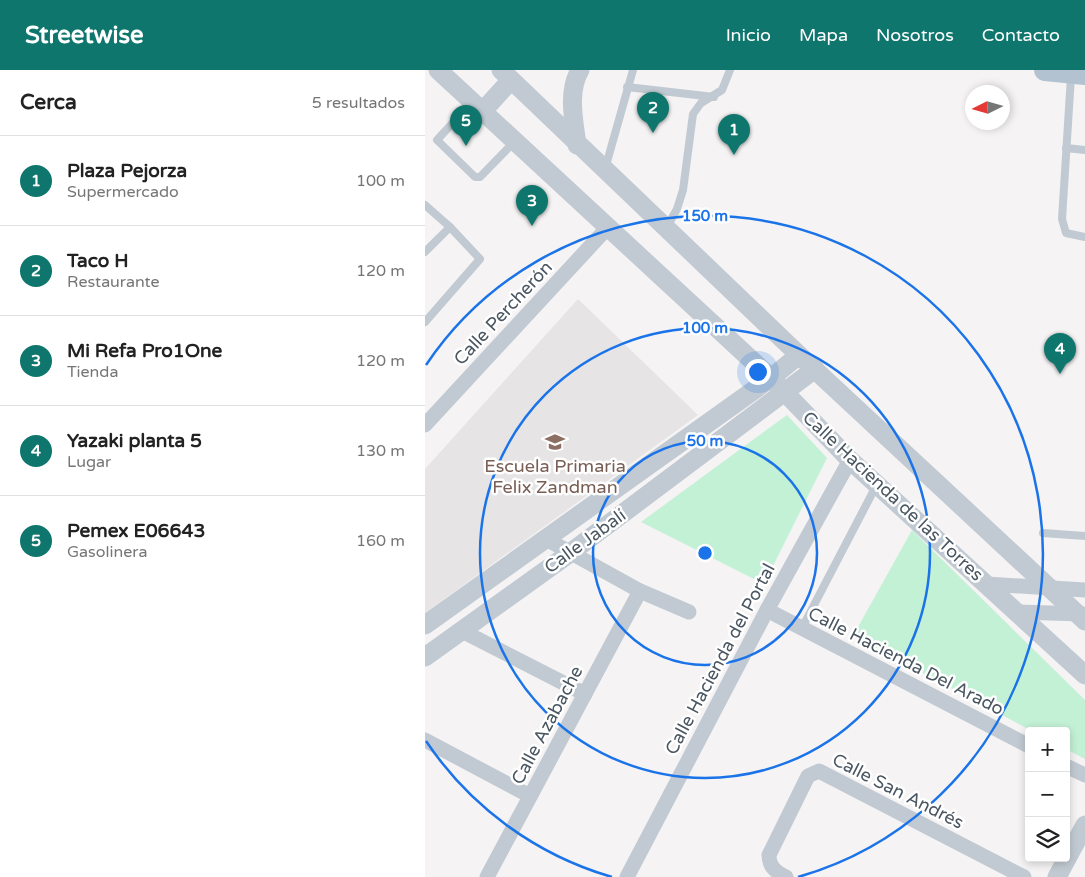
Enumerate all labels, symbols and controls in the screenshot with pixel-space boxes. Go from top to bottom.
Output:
text: Streetwise [25,21,144,50]
text: Inicio [726,24,771,46]
text: Mapa [799,24,848,46]
text: Nosotros [876,24,954,46]
text: Contacto [982,24,1060,46]
north arrow [965,85,1010,130]
text: Cerca [20,90,77,115]
pin: 2 [637,92,669,133]
text: 5 resultados [312,93,405,113]
pin: 5 [450,105,482,146]
pin: 1 [718,114,750,155]
text: Plaza Pejorza [67,160,187,182]
text: 1 [31,171,41,191]
text: 100 m [356,171,405,191]
text: Supermercado [67,182,179,202]
pin: 3 [516,185,548,226]
text: 150 m [682,207,728,225]
text: Taco H [67,250,129,272]
street label: Calle Percherón [449,256,557,370]
text: 2 [31,261,41,281]
text: 120 m [356,261,405,281]
text: Restaurante [67,272,160,292]
text: 100 m [682,319,728,337]
pin: 4 [1044,333,1076,374]
text: Mi Refa Pro1One [67,340,222,362]
text: 3 [31,351,41,371]
text: 120 m [356,351,405,371]
your location [745,359,771,385]
text: Tienda [67,362,118,382]
street label: Calle Hacienda de las Torres [798,407,988,585]
text: Yazaki planta 5 [67,430,202,452]
school or university icon: Escuela Primaria Felix Zandman [544,431,566,453]
text: 50 m [687,432,723,450]
text: 4 [31,441,41,461]
text: 130 m [356,441,405,461]
text: Lugar [67,452,111,472]
place label: Escuela Primaria Felix Zandman [484,455,626,498]
street label: Calle Jabalí [540,504,630,578]
text: Pemex E06643 [67,520,205,542]
text: 5 [31,531,41,551]
text: 160 m [356,531,405,551]
text: Gasolinera [67,542,147,562]
centre of rings [696,544,714,562]
street label: Calle Hacienda del Portal [660,560,780,758]
street label: Calle Hacienda Del Arado [804,602,1008,720]
street label: Calle Azabache [506,662,588,788]
map controls [1025,727,1070,862]
button: + [1025,727,1070,772]
street label: Calle San Andrés [829,748,967,834]
button: − [1025,772,1070,817]
button: layers [1025,817,1070,862]

